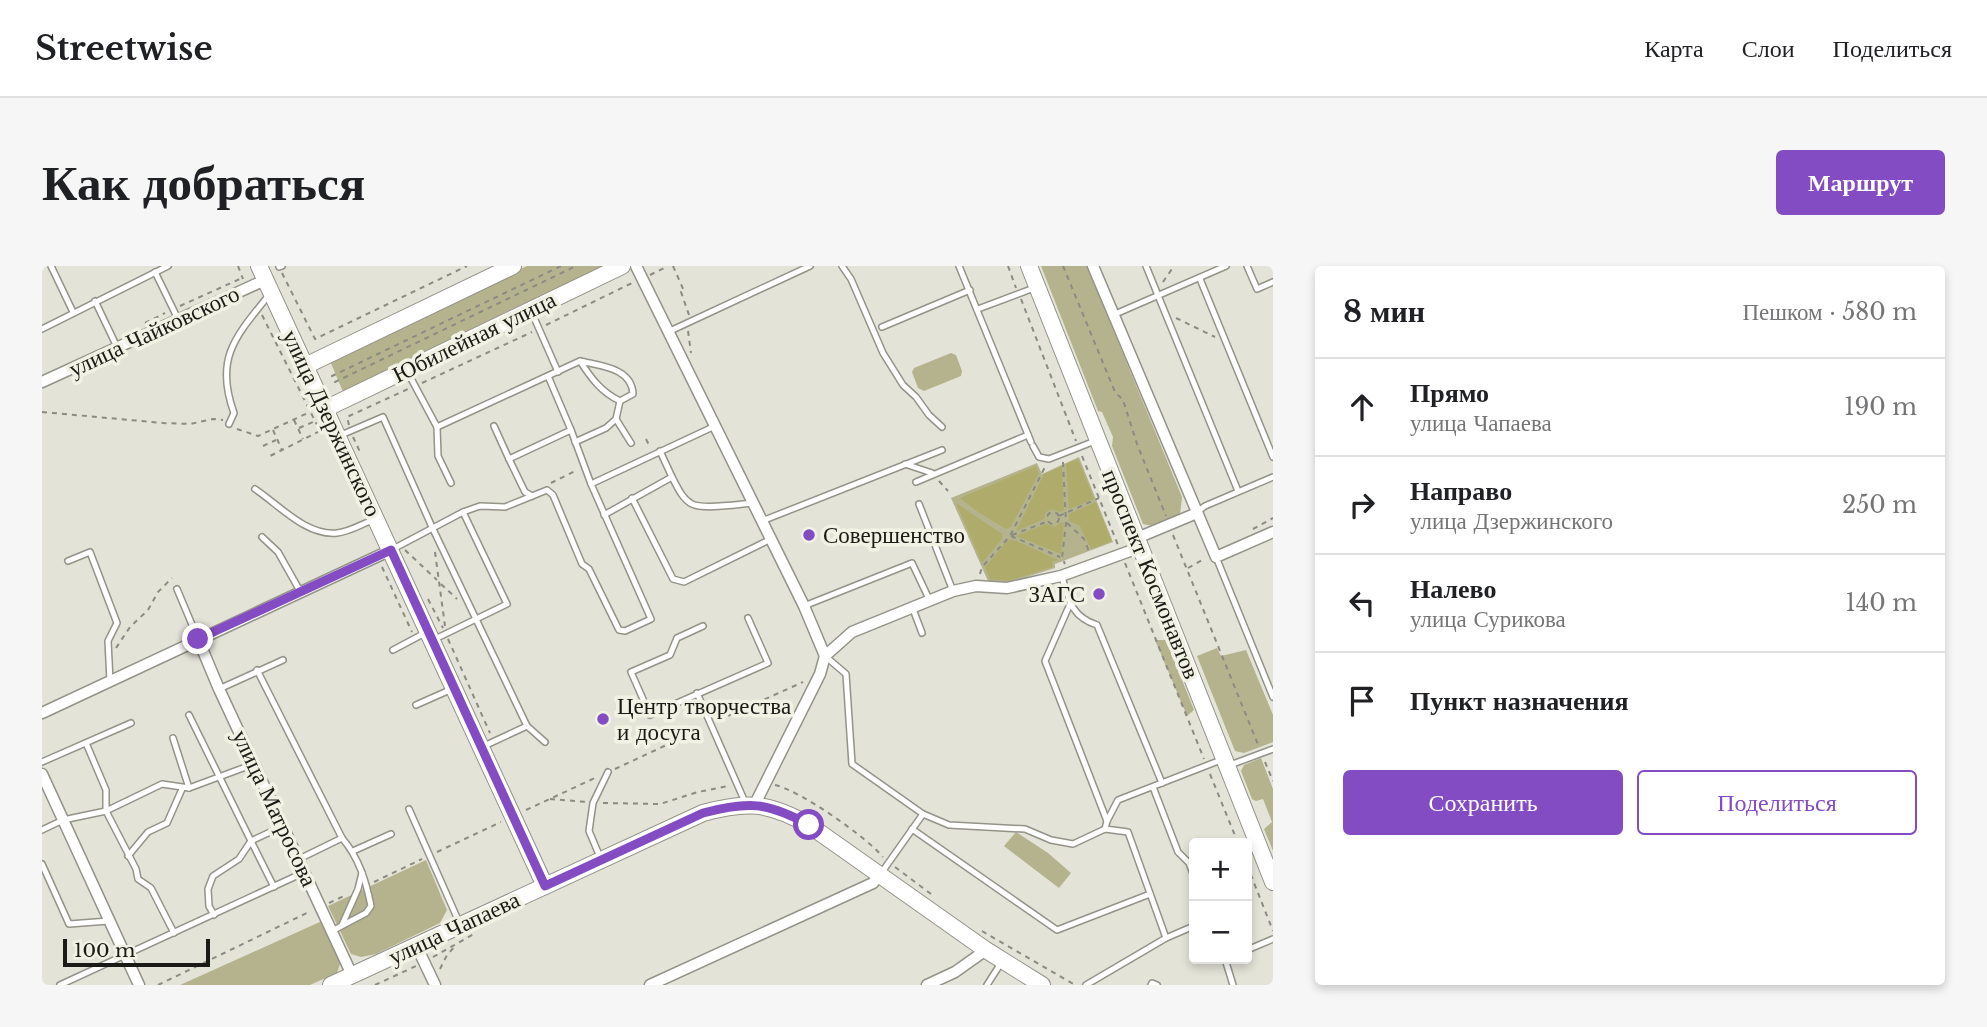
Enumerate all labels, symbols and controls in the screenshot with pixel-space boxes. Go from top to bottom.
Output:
text: Streetwise [35,28,213,69]
text: Карта [1644,34,1704,63]
text: Слои [1742,34,1795,63]
text: Поделиться [1833,34,1952,63]
button: Маршрут [1776,150,1945,215]
text: Как добраться [42,152,365,213]
street label: улица Чайковского [64,279,244,383]
street label: Юбилейная улица [388,285,560,389]
text: 8 мин [1343,293,1425,330]
text: Пешком · 580 m [1742,298,1917,326]
street label: улица Дзержинского [276,325,388,521]
text: Прямо [1410,377,1489,409]
icon: ahead [1343,388,1381,426]
text: 190 m [1844,393,1917,421]
text: улица Чапаева [1410,409,1552,437]
street label: проспект Космонавтов [1096,465,1206,683]
text: Направо [1410,475,1512,507]
icon: right [1343,486,1381,524]
text: 250 m [1842,491,1917,519]
text: улица Дзержинского [1410,507,1613,535]
place label: Совершенство [823,521,965,549]
marker: Совершенство [801,527,817,543]
text: Налево [1410,573,1496,605]
place label: ЗАГС [1029,580,1085,608]
icon: left [1343,584,1381,622]
marker: ЗАГС [1091,586,1107,602]
text: 140 m [1846,589,1917,617]
text: улица Сурикова [1410,605,1566,633]
route end [182,623,213,654]
icon: arrive [1343,682,1381,720]
text: Пункт назначения [1410,685,1628,717]
place label: Центр творчества и досуга [617,692,791,746]
marker: Центр творчества и досуга [595,711,611,727]
street label: улица Матросова [226,725,324,891]
button: Сохранить [1343,770,1623,835]
button: Поделиться [1637,770,1917,835]
route start [793,809,824,840]
map controls [1189,838,1252,964]
button: + [1189,838,1252,901]
street label: улица Чапаева [384,885,524,971]
button: − [1189,901,1252,964]
scale bar [63,936,210,968]
text: 100 m [74,939,135,962]

